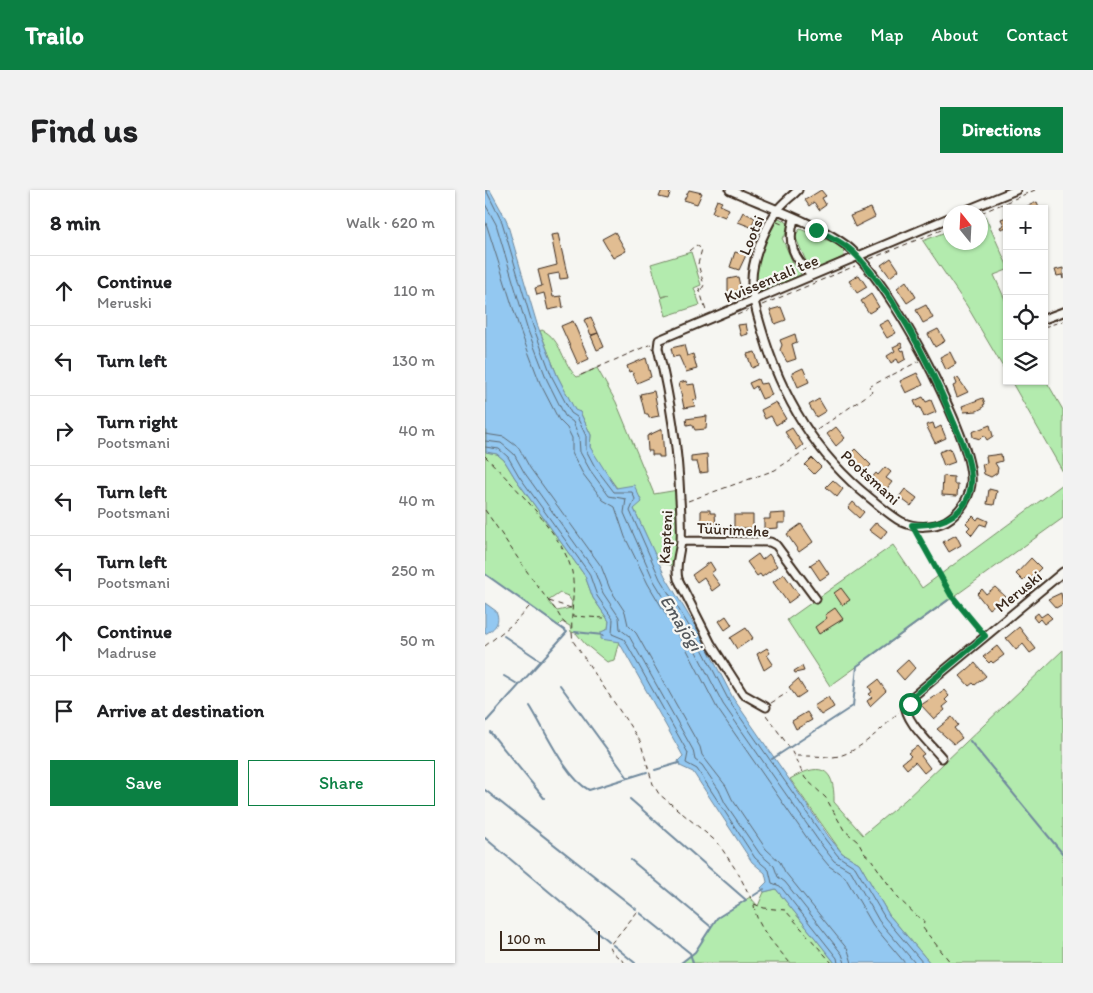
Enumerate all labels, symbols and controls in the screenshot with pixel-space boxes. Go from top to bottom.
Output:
text: Trailo [25,21,84,50]
text: Home [797,24,843,46]
text: Map [871,24,904,46]
text: About [932,24,978,46]
text: Contact [1006,24,1068,46]
button: Directions [940,107,1063,153]
text: Find us [30,109,138,151]
north arrow [943,205,988,250]
map controls [1003,205,1048,385]
button: + [1003,205,1048,250]
text: 8 min [50,210,100,235]
street label: Lootsi [735,212,768,258]
text: Walk · 620 m [346,213,435,232]
route end [805,219,828,242]
street label: Kvissentali tee [721,250,821,307]
button: − [1003,250,1048,295]
text: Continue [97,270,172,293]
icon: ahead [50,277,78,305]
text: 110 m [393,281,435,300]
text: Meruski [97,293,152,312]
button: locate [1003,295,1048,340]
button: layers [1003,340,1048,385]
icon: left [50,347,78,375]
text: Turn left [97,349,167,372]
text: 130 m [392,351,435,370]
text: Turn right [97,410,178,433]
icon: right [50,417,78,445]
text: 40 m [398,421,435,440]
text: Pootsmani [97,433,170,452]
street label: Pootsmani [837,446,904,509]
text: Turn left [97,480,167,503]
icon: left [50,487,78,515]
text: 40 m [398,491,435,510]
text: Pootsmani [97,503,170,522]
street label: Kapteni [655,510,676,564]
street label: Tüürimehe [696,518,770,541]
text: Turn left [97,550,167,573]
icon: left [50,557,78,585]
text: 250 m [391,561,435,580]
street label: Meruski [991,567,1046,616]
text: Pootsmani [97,573,170,592]
water label: Emajõgi [655,591,708,657]
text: Continue [97,620,172,643]
icon: ahead [50,627,78,655]
text: 50 m [400,631,435,650]
text: Madruse [97,643,156,662]
route start [899,693,922,716]
icon: arrive [50,697,78,725]
text: Arrive at destination [97,699,264,722]
button: Save [50,760,238,806]
button: Share [248,760,435,806]
scale bar [500,928,600,951]
text: 100 m [507,931,546,948]

